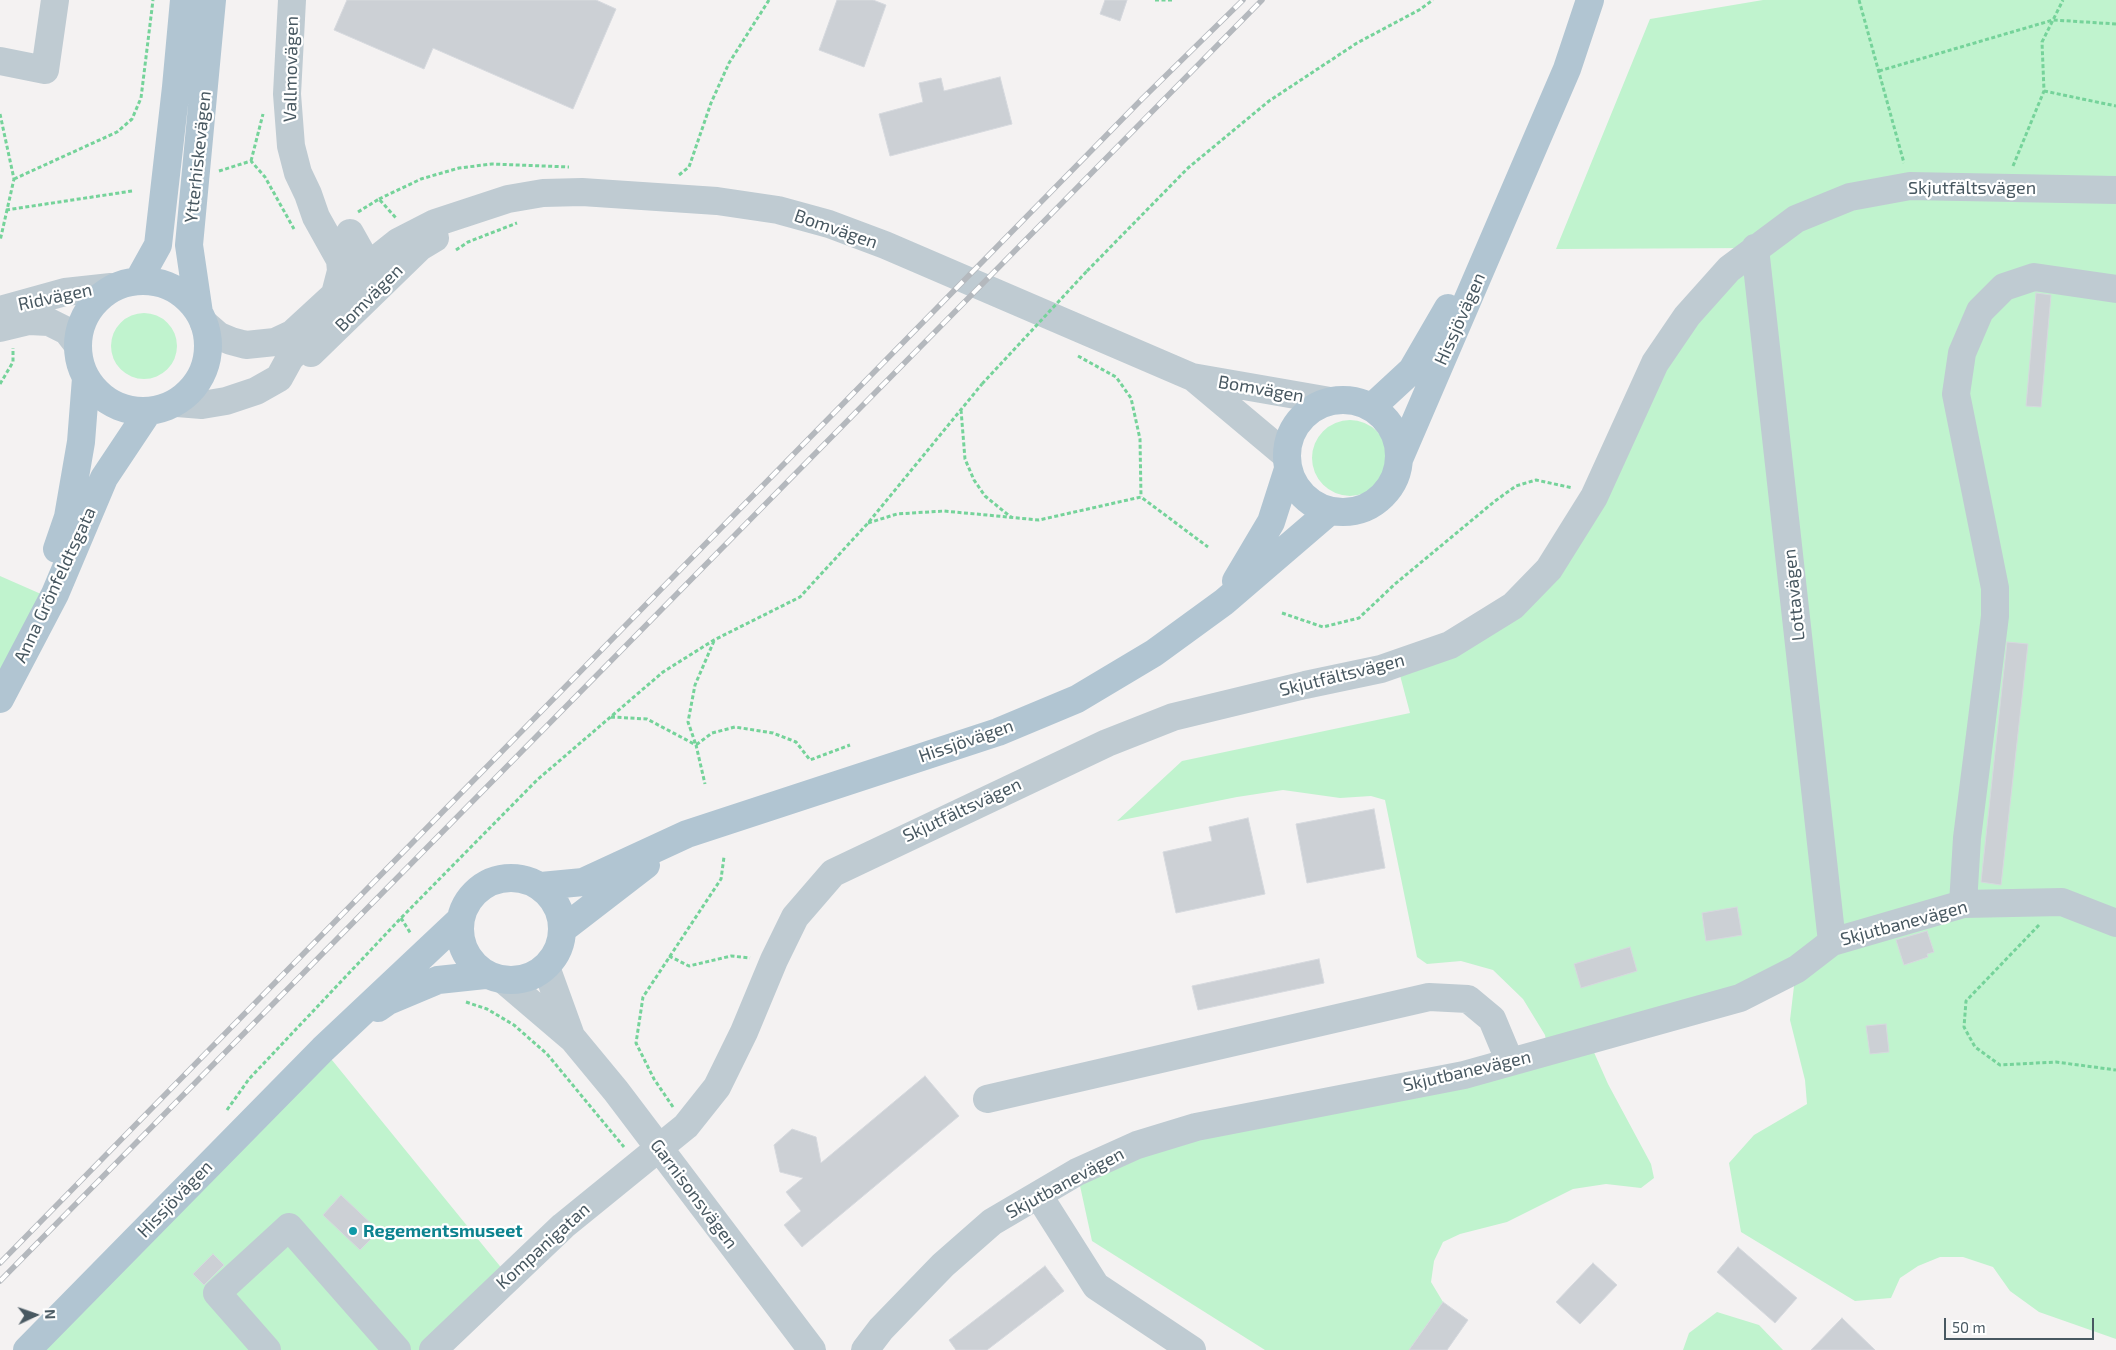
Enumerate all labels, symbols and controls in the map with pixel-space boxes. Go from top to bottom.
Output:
street label: Vallmovägen [279,16,303,122]
street label: Ytterhiskevägen [180,90,216,224]
street label: Skjutfältsvägen [1908,177,2036,199]
street label: Bomvägen [792,205,880,253]
street label: Bomvägen [331,260,407,336]
street label: Hissjövägen [1430,269,1490,369]
street label: Ridvägen [16,279,94,315]
street label: Bomvägen [1216,371,1306,407]
street label: Anna Grönfeldtsgata [9,504,101,666]
street label: Lottavägen [1778,548,1810,642]
street label: Skjutfältsvägen [1277,649,1407,701]
street label: Hissjövägen [916,715,1016,767]
street label: Skjutfältsvägen [899,773,1025,847]
street label: Skjutbanevägen [1838,896,1970,950]
street label: Skjutbanevägen [1401,1046,1533,1096]
street label: Garnisonsvägen [646,1135,742,1253]
street label: Skjutbanevägen [1002,1143,1128,1223]
street label: Hissjövägen [133,1156,217,1242]
street label: Kompanigatan [492,1198,594,1294]
place label: Regementsmuseet [363,1220,523,1242]
marker: Regementsmuseet [347,1225,359,1237]
north arrow [10,1290,60,1340]
scale bar [1946,1308,2096,1340]
text: N [42,1309,59,1320]
text: 50 m [1952,1318,1986,1336]

